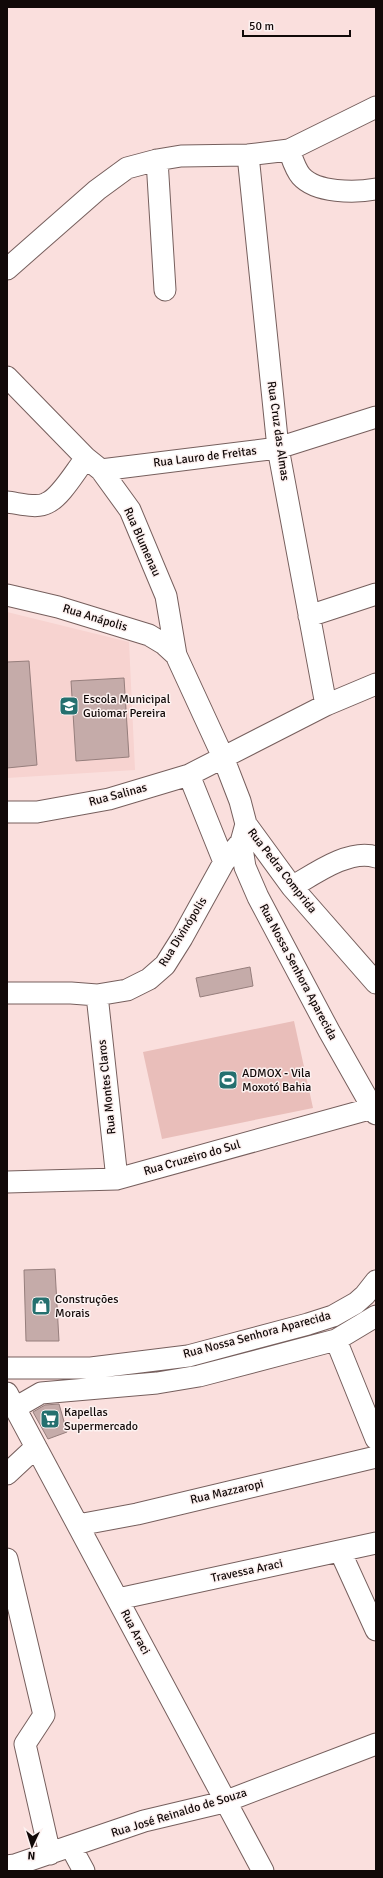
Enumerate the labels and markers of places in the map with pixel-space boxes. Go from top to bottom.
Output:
place label: Escola Municipal Guiomar Pereira [83,692,171,721]
school or university icon: Escola Municipal Guiomar Pereira [58,695,80,717]
place label: ADMOX - Vila Moxotó Bahia [242,1066,311,1095]
sports icon: ADMOX - Vila Moxotó Bahia [217,1069,239,1091]
place label: Construções Morais [55,1292,118,1321]
shop icon: Construções Morais [30,1295,52,1317]
place label: Kapellas Supermercado [64,1405,138,1434]
supermarket icon: Kapellas Supermercado [39,1408,61,1430]

